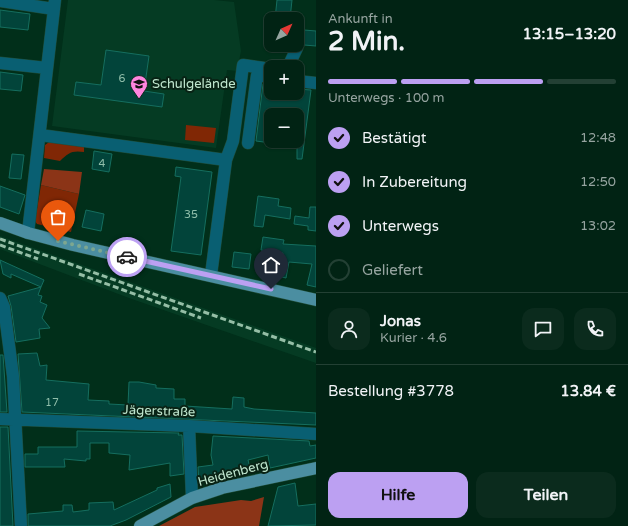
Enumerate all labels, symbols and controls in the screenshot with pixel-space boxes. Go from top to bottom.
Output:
text: Ankunft in [328,11,393,27]
north arrow [264,12,304,52]
map controls [264,12,304,148]
text: 13:15–13:20 [523,25,616,43]
text: 2 Min. [328,26,405,57]
button: + [264,60,304,100]
house number: 6 [119,72,126,85]
school or university icon: Schulgelände [129,74,149,99]
place label: Schulgelände [152,76,236,92]
text: Unterwegs · 100 m [328,90,445,106]
button: − [264,108,304,148]
icon: check [328,127,350,149]
text: Bestätigt [362,129,427,147]
text: 12:48 [580,130,616,146]
house number: 4 [99,157,106,170]
icon: check [328,171,350,193]
text: In Zubereitung [362,173,467,191]
text: 12:50 [580,174,616,190]
pin [41,200,75,241]
icon: bag [47,206,69,228]
house number: 35 [184,208,198,221]
icon: check [328,215,350,237]
text: Unterwegs [362,217,439,235]
text: 13:02 [580,218,616,234]
courier [107,237,147,277]
icon: car [116,246,138,268]
pin [254,248,288,289]
icon: home [260,254,282,276]
text: Geliefert [362,261,423,279]
button: person [328,308,370,350]
button: chat [522,308,564,350]
button: phone [574,308,616,350]
text: Jonas [380,312,421,330]
text: Kurier · 4.6 [380,330,447,346]
text: Bestellung #3778 [328,382,454,400]
text: 13.84 € [560,382,616,400]
house number: 17 [45,396,59,409]
street label: Jägerstraße [122,402,196,420]
street label: Heidenberg [196,456,270,490]
button: Hilfe [328,472,468,518]
button: Teilen [476,472,616,518]

